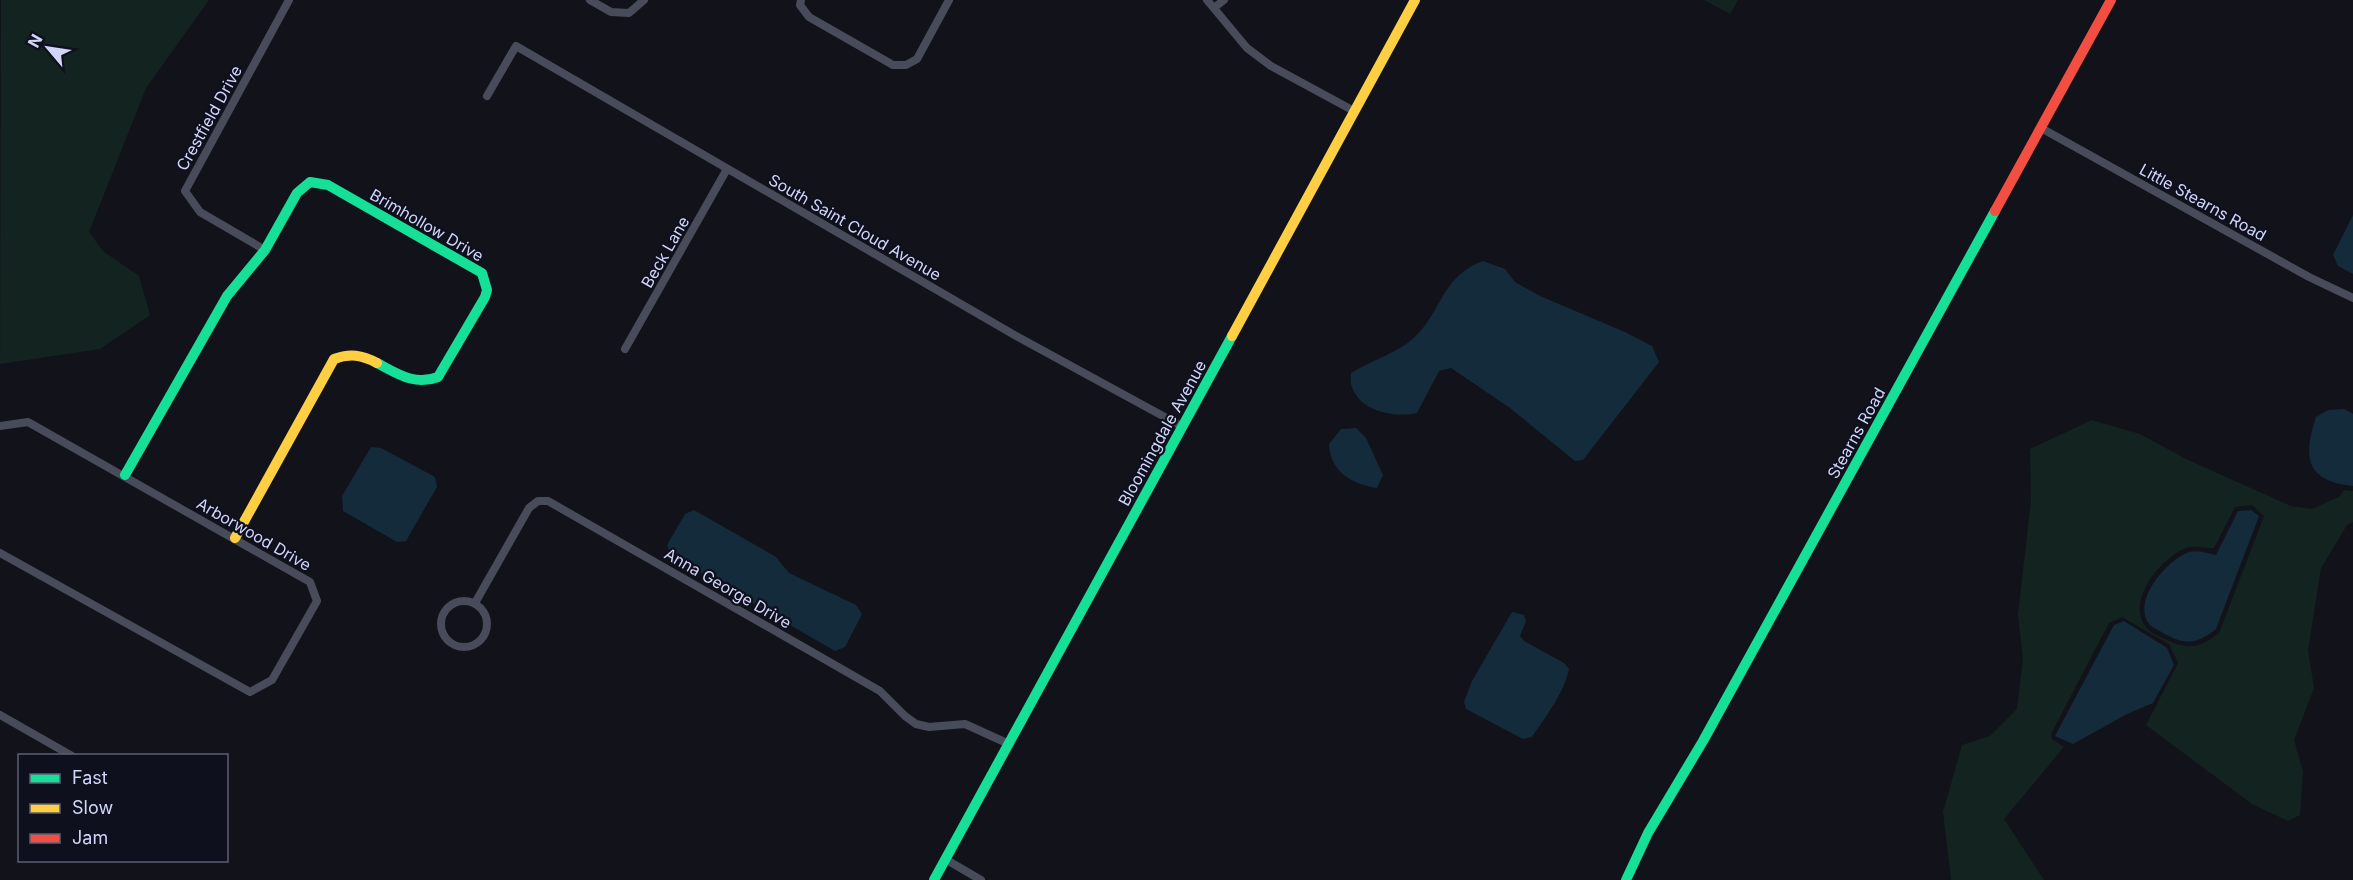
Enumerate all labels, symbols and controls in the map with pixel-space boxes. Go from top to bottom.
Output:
north arrow [18,18,78,78]
text: N [23,31,47,51]
street label: Crestfield Drive [172,62,246,174]
street label: Little Stearns Road [2136,159,2270,245]
street label: South Saint Cloud Avenue [765,169,945,285]
street label: Brimhollow Drive [367,184,487,266]
street label: Beck Lane [637,213,693,291]
street label: Bloomingdale Avenue [1114,357,1210,509]
street label: Stearns Road [1823,384,1889,482]
street label: Arborwood Drive [193,493,315,575]
street label: Anna George Drive [661,543,795,633]
legend [18,754,228,862]
text: Fast [72,767,108,788]
text: Slow [72,797,113,818]
text: Jam [72,827,108,848]

